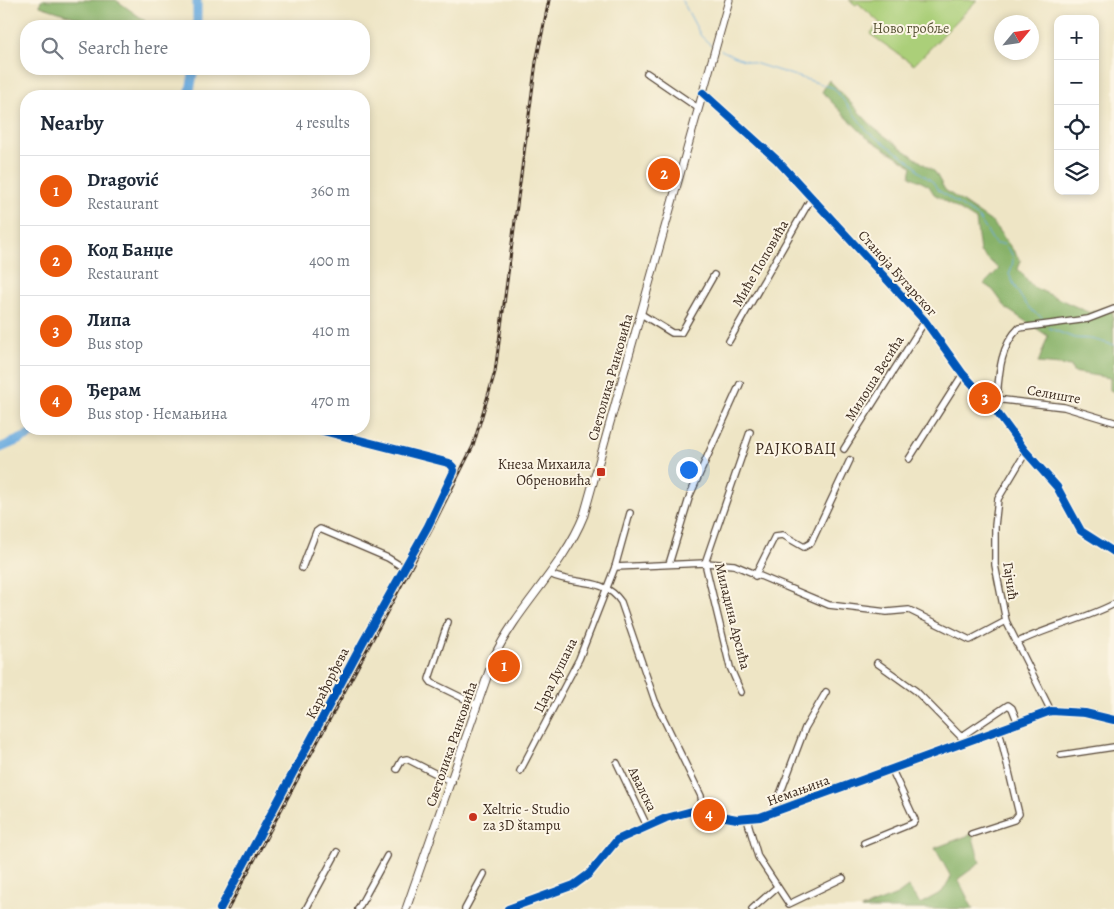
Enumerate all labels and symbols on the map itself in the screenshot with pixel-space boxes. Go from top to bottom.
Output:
north arrow [994,15,1039,60]
park label: Ново гробље [873,19,949,38]
pin: 2 [648,155,680,193]
street label: Миће Поповића [728,216,793,310]
street label: Станоја Бугарског [854,226,941,321]
street label: Светолика Ранковића [583,311,638,443]
street label: Милоша Весића [841,331,909,425]
pin: 3 [969,379,1001,417]
street label: Селиште [1026,380,1082,409]
district label: РАЈКОВАЦ [755,438,837,460]
place label: Кнеза Михаила Обреновића [498,455,592,490]
your location [676,457,702,483]
marker: Кнеза Михаила Обреновића [595,466,607,478]
street label: Миладина Арсића [710,561,755,672]
street label: Гајчић [998,561,1023,602]
street label: Цара Душана [529,634,582,716]
street label: Карађорђева [301,644,354,722]
pin: 1 [488,647,520,685]
street label: Светолика Ранковића [421,679,482,809]
street label: Авалска [623,763,662,815]
street label: Немањина [764,770,833,811]
pin: 4 [693,796,725,834]
place label: Xeltric - Studio za 3D štampu [483,800,570,835]
marker: Xeltric - Studio za 3D štampu [467,811,479,823]

